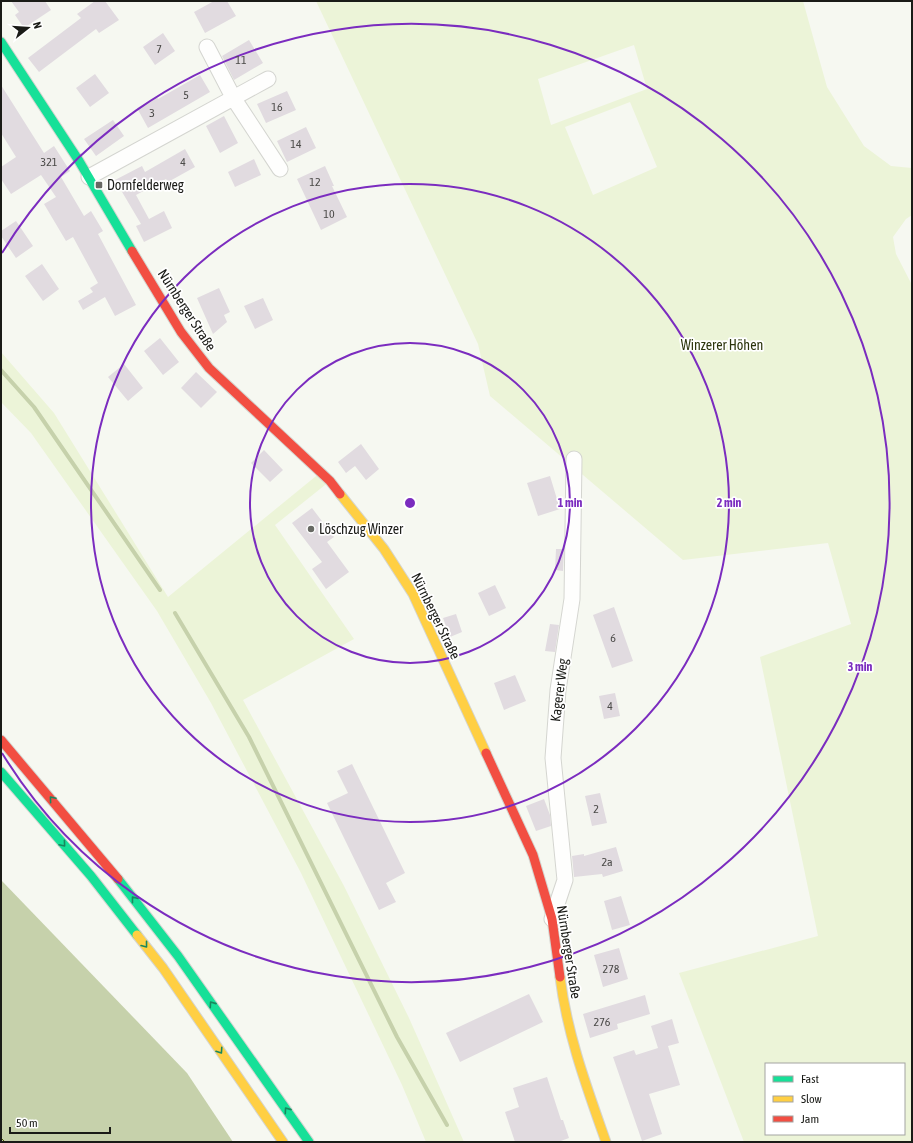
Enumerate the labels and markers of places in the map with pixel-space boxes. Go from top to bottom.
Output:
place label: Dornfelderweg [107,177,184,193]
marker: Dornfelderweg [94,180,104,190]
centre of rings [403,496,417,510]
place label: Löschzug Winzer [319,521,404,537]
marker: Löschzug Winzer [306,524,316,534]

